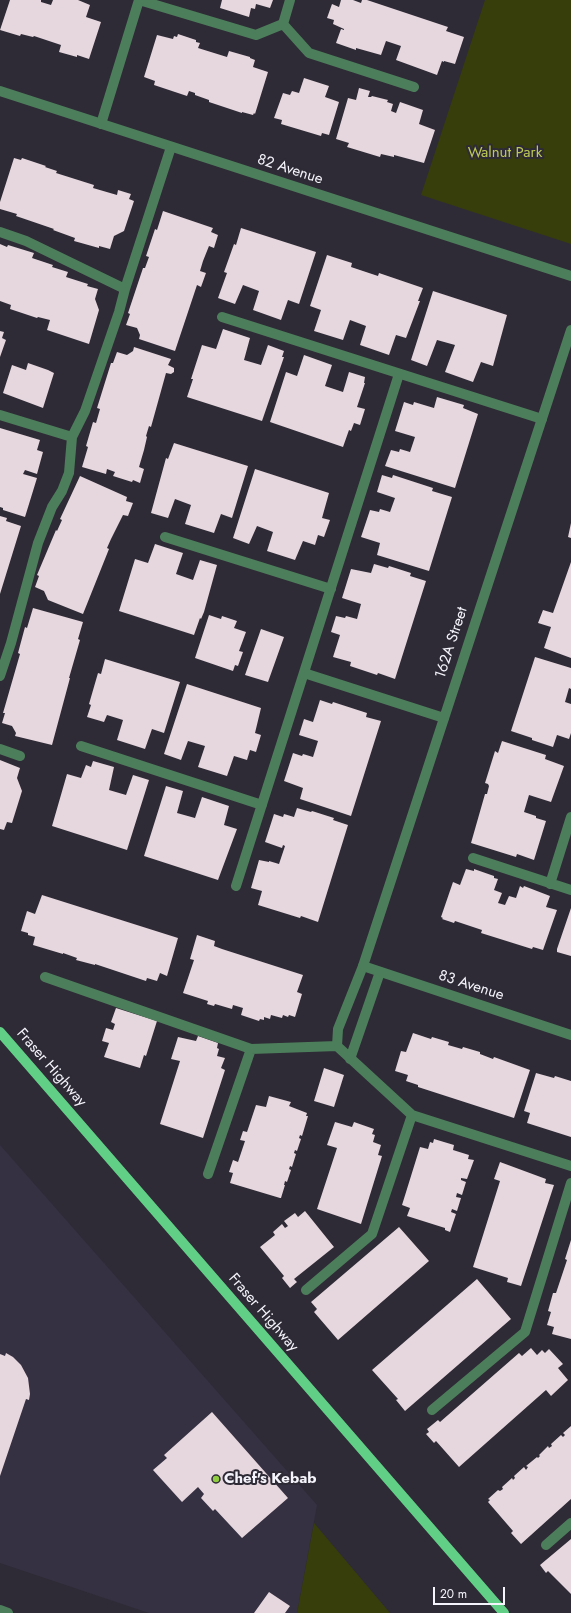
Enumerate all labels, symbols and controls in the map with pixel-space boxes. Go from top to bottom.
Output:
park label: Walnut Park [468,144,542,162]
street label: 82 Avenue [255,151,325,189]
street label: 162A Street [432,605,472,681]
street label: 83 Avenue [436,967,506,1005]
street label: Fraser Highway [12,1025,90,1111]
street label: Fraser Highway [224,1270,302,1356]
place label: Chef's Kebab [224,1470,316,1488]
marker: Chef's Kebab [211,1474,221,1484]
scale bar [435,1579,507,1605]
text: 20 m [440,1585,467,1603]

